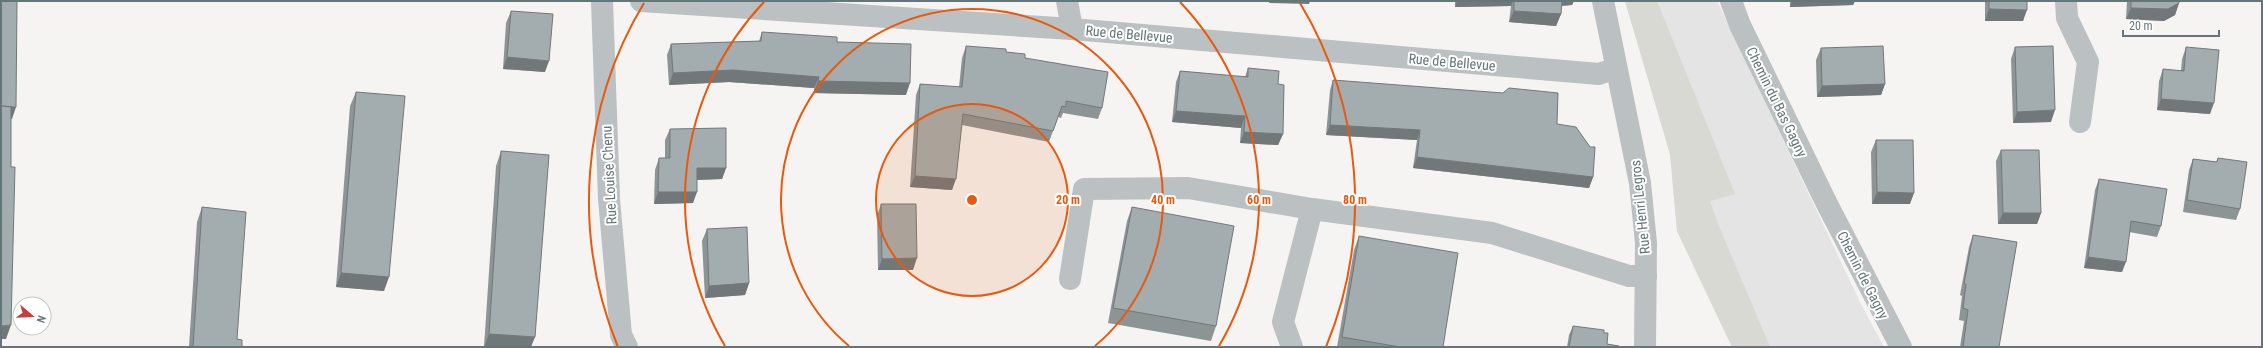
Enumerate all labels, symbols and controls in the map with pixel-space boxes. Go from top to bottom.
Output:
scale bar [2123,12,2219,38]
text: 20 m [2129,19,2153,33]
street label: Rue de Bellevue [1085,22,1174,46]
street label: Chemin du Bas Gagny [1743,44,1811,160]
street label: Rue de Bellevue [1408,50,1497,74]
street label: Rue Louise Chenu [598,125,620,225]
street label: Rue Henri Legros [1627,159,1653,255]
centre of rings [965,193,979,207]
text: 20 m [1056,193,1080,207]
text: 40 m [1151,193,1175,207]
text: 60 m [1247,193,1271,207]
text: 80 m [1343,193,1367,207]
street label: Chemin de Gagny [1834,228,1892,322]
north arrow [12,296,52,336]
text: N [34,314,48,325]

